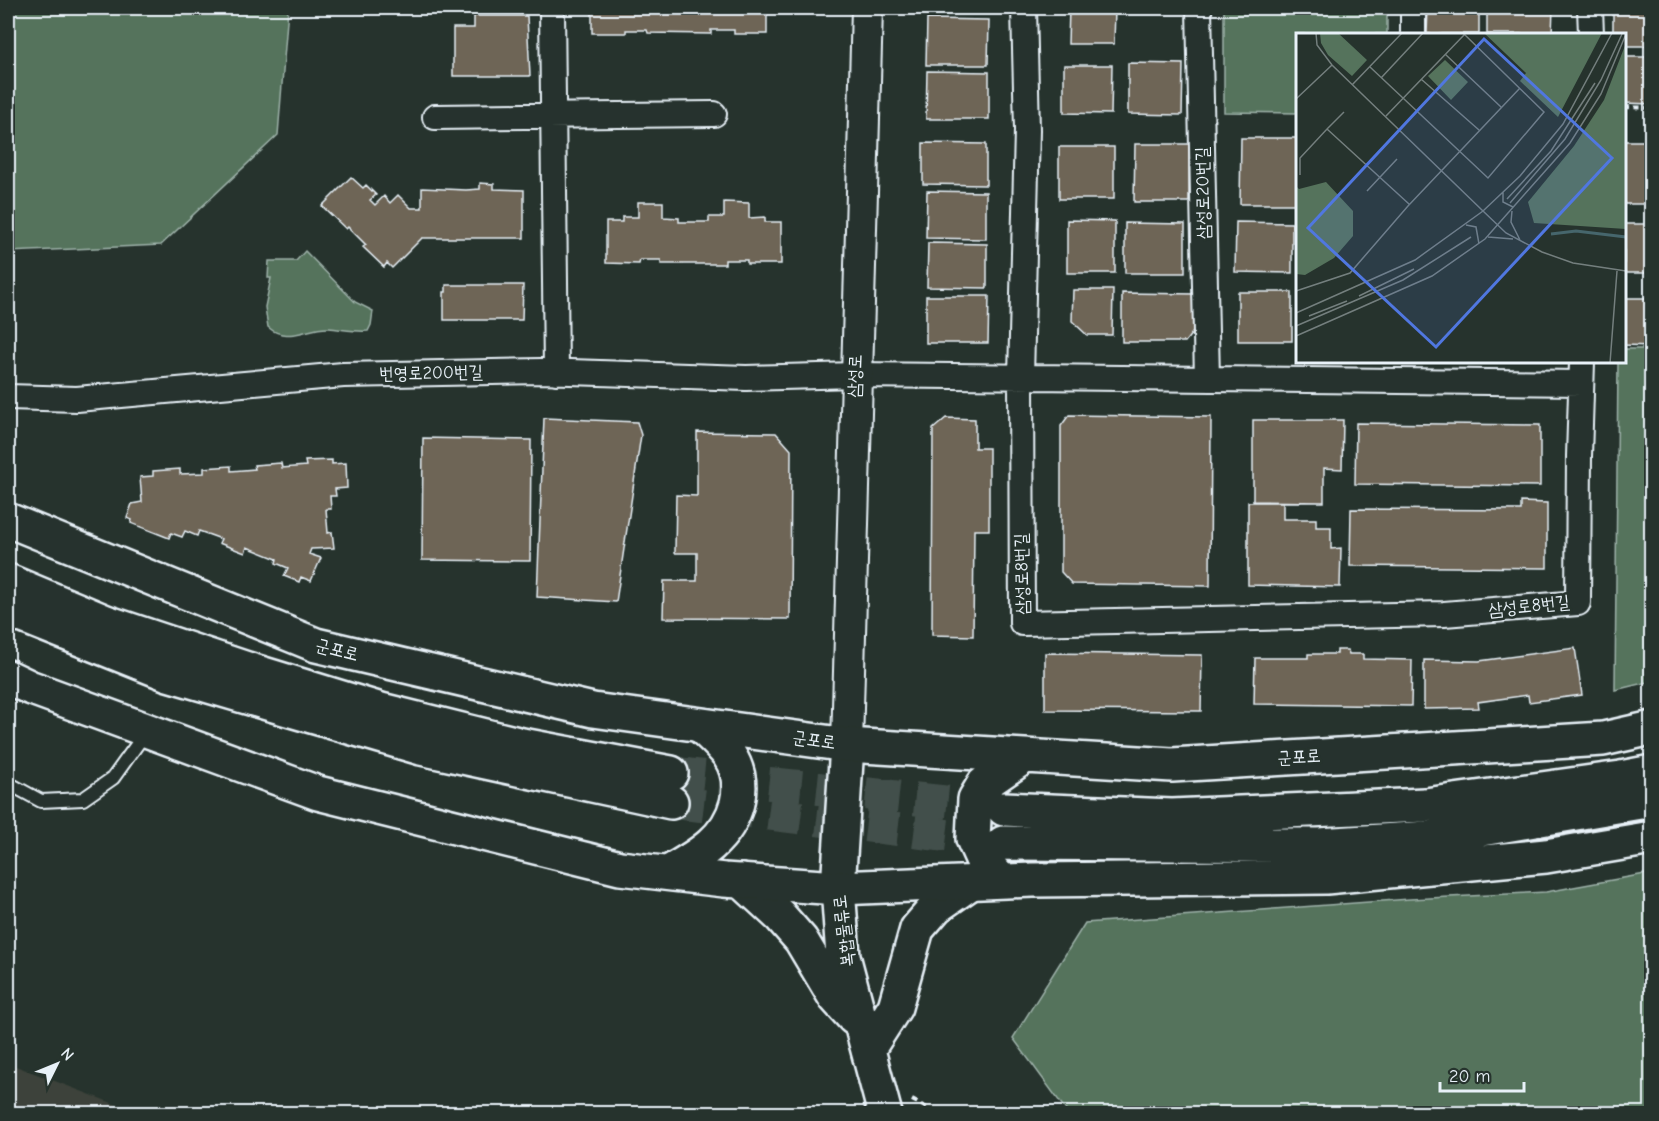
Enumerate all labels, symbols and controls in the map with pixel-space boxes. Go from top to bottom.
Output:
inset map [1296,33,1626,363]
street label: 삼성로20번길 [1192,146,1214,240]
street label: 삼성로 [844,354,866,398]
street label: 번영로200번길 [379,362,484,384]
street label: 삼성로8번길 [1011,532,1033,615]
street label: 삼성로8번길 [1487,591,1571,621]
street label: 군포로 [313,635,361,665]
street label: 군포로 [791,727,837,753]
street label: 군포로 [1277,745,1321,769]
street label: 복합물류로 [829,894,859,968]
north arrow [27,1034,87,1094]
text: N [57,1044,77,1064]
scale bar [1440,1055,1524,1093]
text: 20 m [1449,1066,1490,1087]

